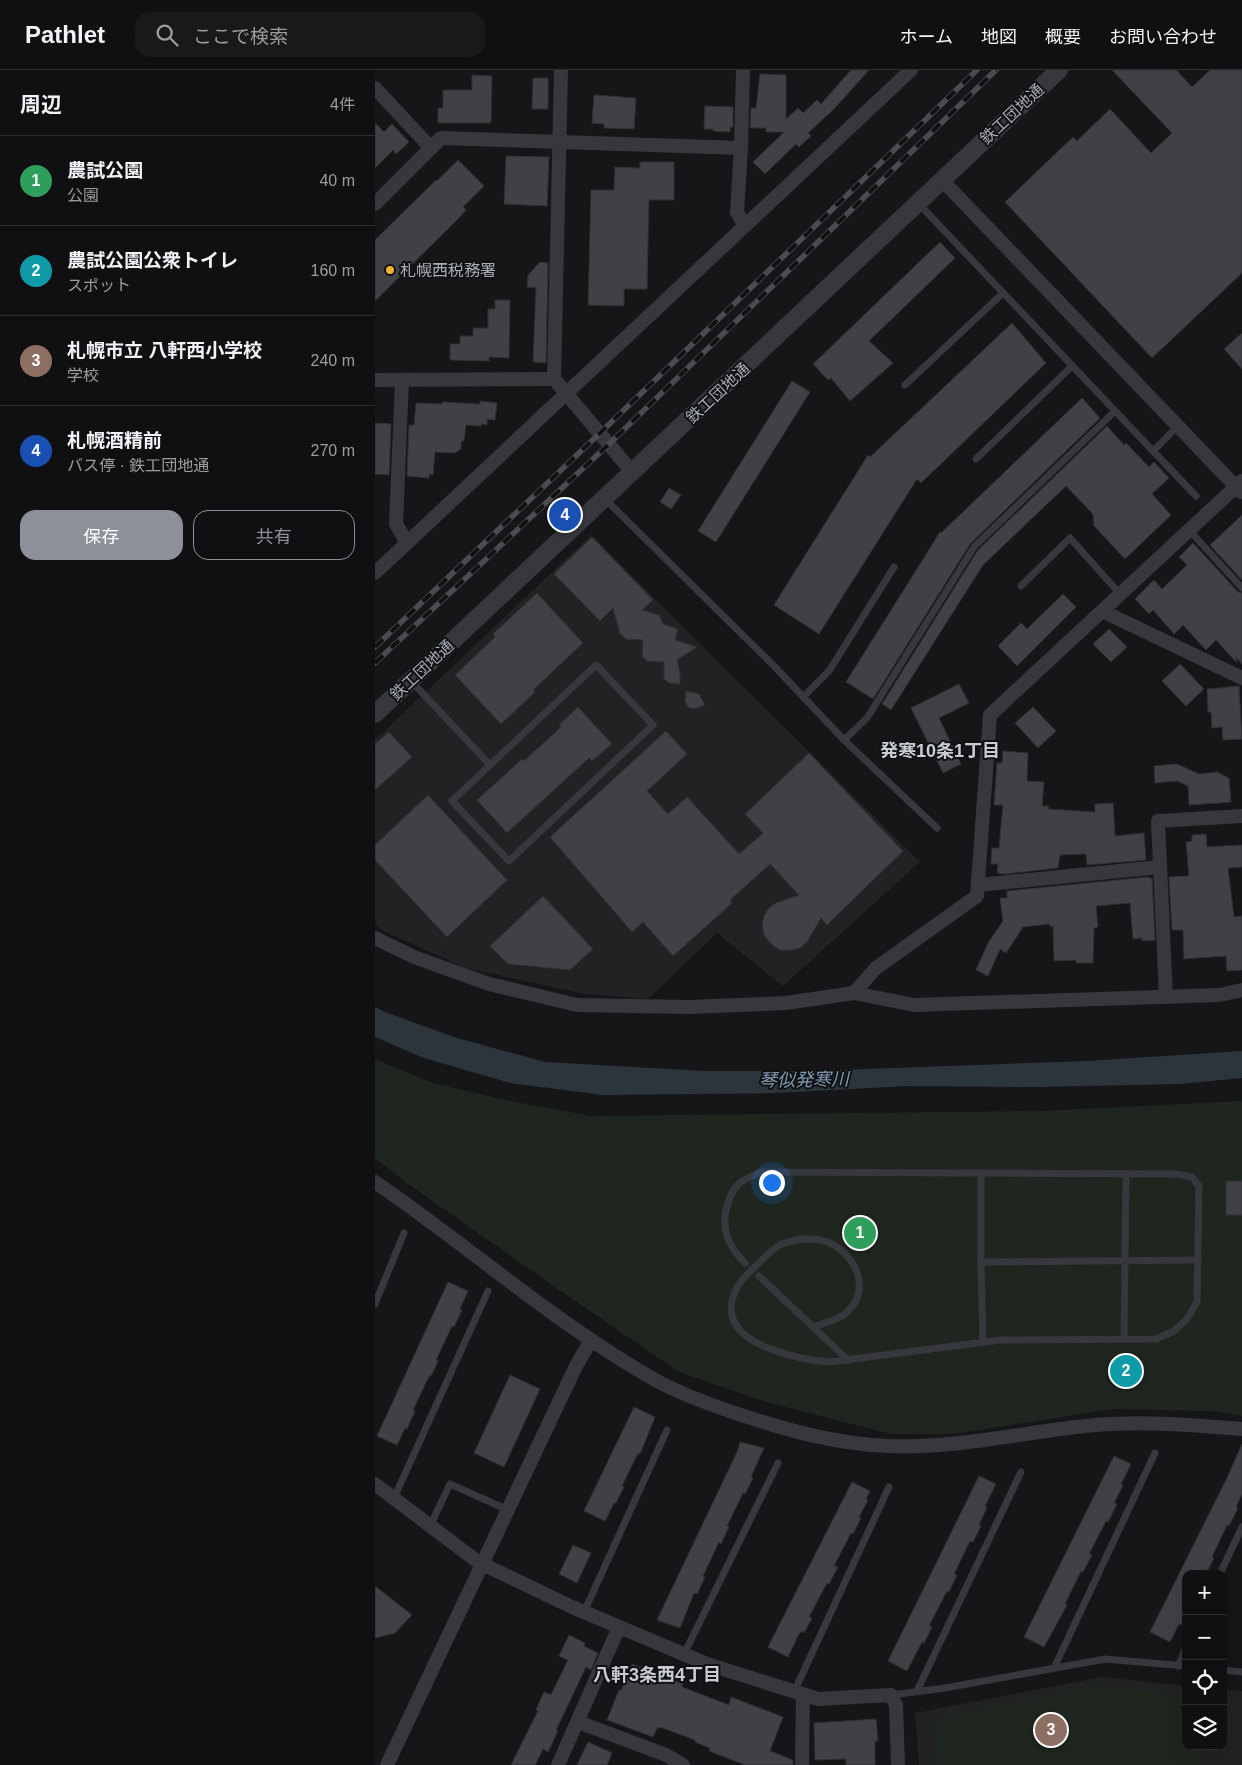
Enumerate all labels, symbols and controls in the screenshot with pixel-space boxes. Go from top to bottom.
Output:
search box [135,12,485,57]
text: Pathlet [25,21,105,48]
icon: search [153,21,181,49]
text: ここで検索 [193,26,288,47]
text: ホーム [900,27,953,47]
text: 地図 [981,27,1017,47]
text: 概要 [1045,27,1081,47]
text: お問い合わせ [1109,27,1217,47]
street label: 鉄工団地通 [977,80,1047,148]
text: 周辺 [20,93,62,116]
text: 4件 [330,96,355,113]
text: 農試公園 [67,160,143,181]
text: 1 [32,172,40,189]
text: 40 m [319,172,355,189]
text: 公園 [67,187,99,204]
text: 農試公園公衆トイレ [67,250,238,271]
text: 2 [32,262,40,279]
text: 160 m [311,262,355,279]
place label: 札幌西税務署 [400,262,496,279]
marker: 札幌西税務署 [384,264,396,276]
text: スポット [67,277,131,294]
text: 札幌市立 八軒西小学校 [67,340,262,361]
text: 3 [32,352,40,369]
text: 240 m [311,352,355,369]
street label: 鉄工団地通 [683,359,753,427]
text: 学校 [67,367,99,384]
text: 札幌酒精前 [67,430,162,451]
text: 4 [32,442,40,459]
text: 270 m [311,442,355,459]
text: バス停 · 鉄工団地通 [67,457,209,474]
pin: 4 [549,496,581,534]
button: 保存 [20,510,183,560]
button: 共有 [193,510,355,560]
street label: 鉄工団地通 [387,636,457,704]
district label: 発寒10条1丁目 [880,741,1000,761]
water label: 琴似発寒川 [759,1069,851,1091]
your location [759,1170,785,1196]
pin: 1 [844,1214,876,1252]
pin: 2 [1110,1352,1142,1390]
map controls [1182,1570,1227,1750]
button: + [1182,1570,1227,1615]
button: − [1182,1615,1227,1660]
button: locate [1182,1660,1227,1705]
district label: 八軒3条西4丁目 [593,1665,721,1685]
button: layers [1182,1705,1227,1750]
pin: 3 [1035,1711,1067,1749]

